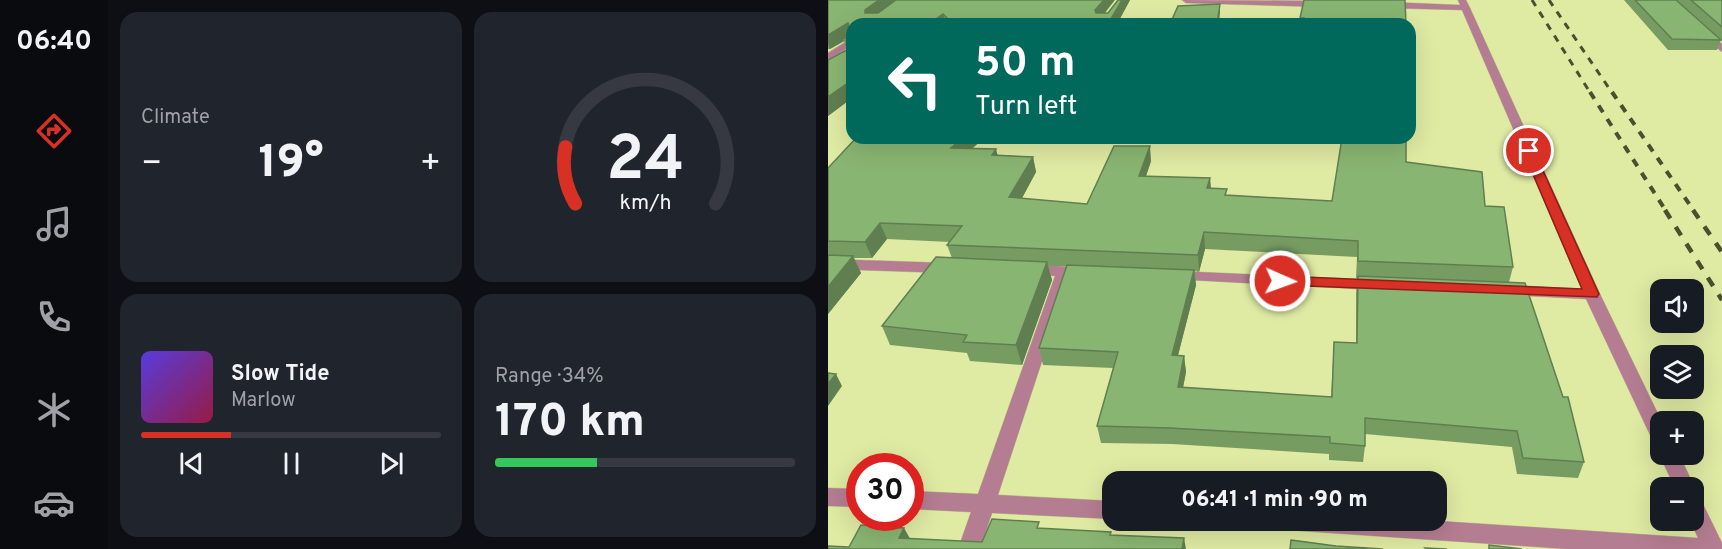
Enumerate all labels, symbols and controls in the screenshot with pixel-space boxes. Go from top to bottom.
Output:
text: 06:40 [16,25,92,59]
text: 50 m [975,38,1076,91]
icon: left [876,42,954,120]
text: Turn left [975,90,1077,124]
text: Climate [141,105,210,131]
icon: directions [33,110,75,152]
text: 24 [606,123,684,202]
pin [1503,125,1554,176]
icon: arrive [1512,134,1545,167]
text: 19° [258,136,324,193]
text: − [141,144,162,186]
text: + [420,144,441,186]
text: km/h [619,190,671,217]
icon: music [33,203,75,245]
position arrow [1248,249,1312,313]
map controls [1650,279,1704,531]
button: sound [1650,279,1704,333]
icon: phone [33,296,75,338]
button: layers [1650,345,1704,399]
text: Slow Tide [231,361,330,388]
text: Range · 34% [495,364,604,390]
text: Marlow [231,388,295,414]
icon: climate [33,389,75,431]
text: 170 km [495,395,645,452]
button: + [1650,411,1704,465]
icon: previous [175,447,208,480]
icon: pause [275,447,308,480]
icon: next [375,447,408,480]
speed limit sign: 30 [846,453,924,531]
button: − [1650,477,1704,531]
icon: car [33,482,75,524]
text: 06:41 · 1 min · 90 m [1181,487,1368,514]

